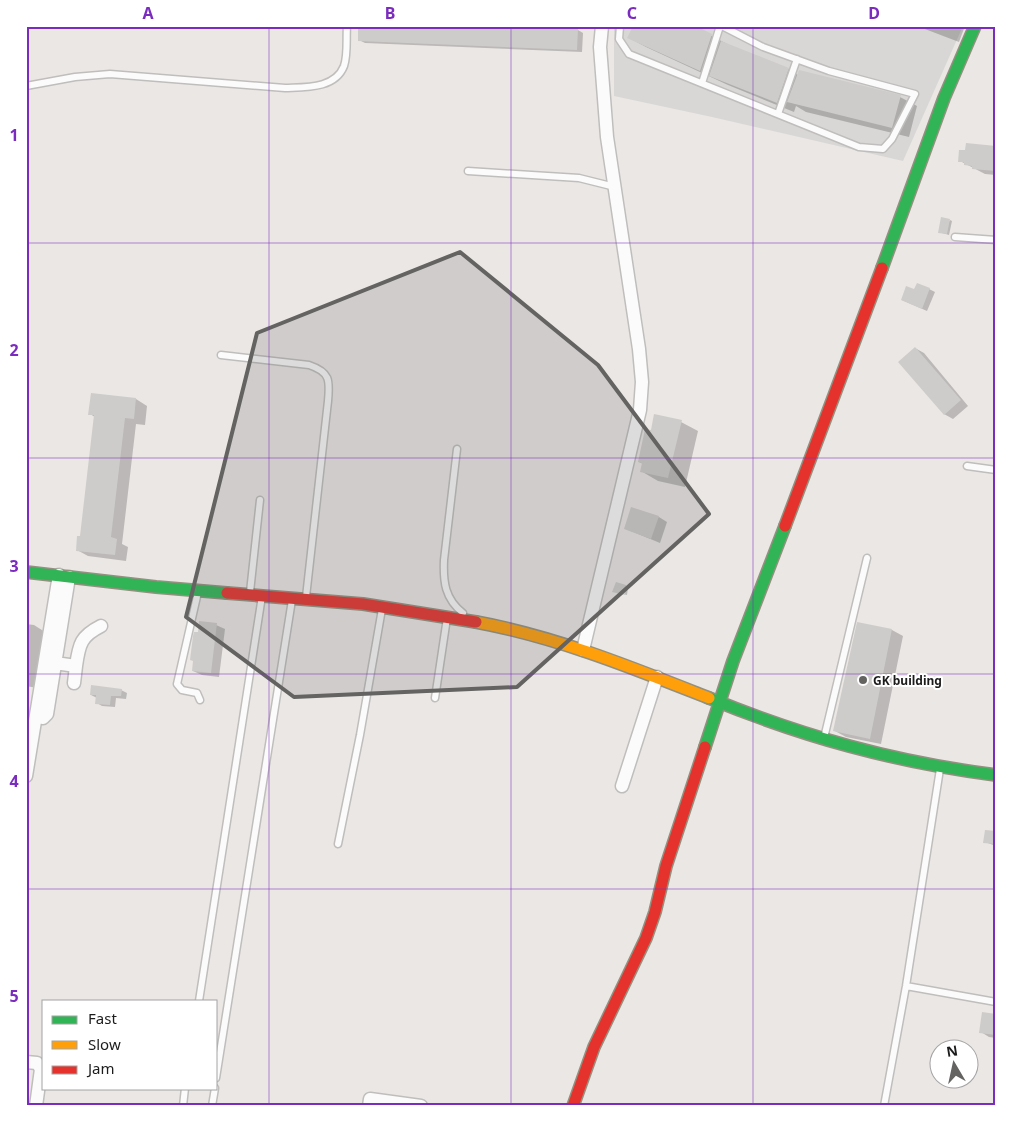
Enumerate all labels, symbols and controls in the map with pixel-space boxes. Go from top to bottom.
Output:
text: A [142,2,154,24]
text: B [385,2,395,24]
text: C [627,2,637,24]
text: D [868,2,880,24]
text: 1 [9,124,19,146]
text: 2 [9,339,19,361]
text: 3 [9,555,19,577]
place label: GK building [873,672,942,689]
marker: GK building [857,674,869,686]
text: 4 [9,770,19,792]
text: 5 [9,985,19,1007]
legend [42,1000,218,1090]
text: Fast [88,1008,117,1028]
text: Slow [88,1034,121,1054]
north arrow [930,1040,980,1090]
text: N [945,1040,959,1061]
text: Jam [86,1058,115,1078]

